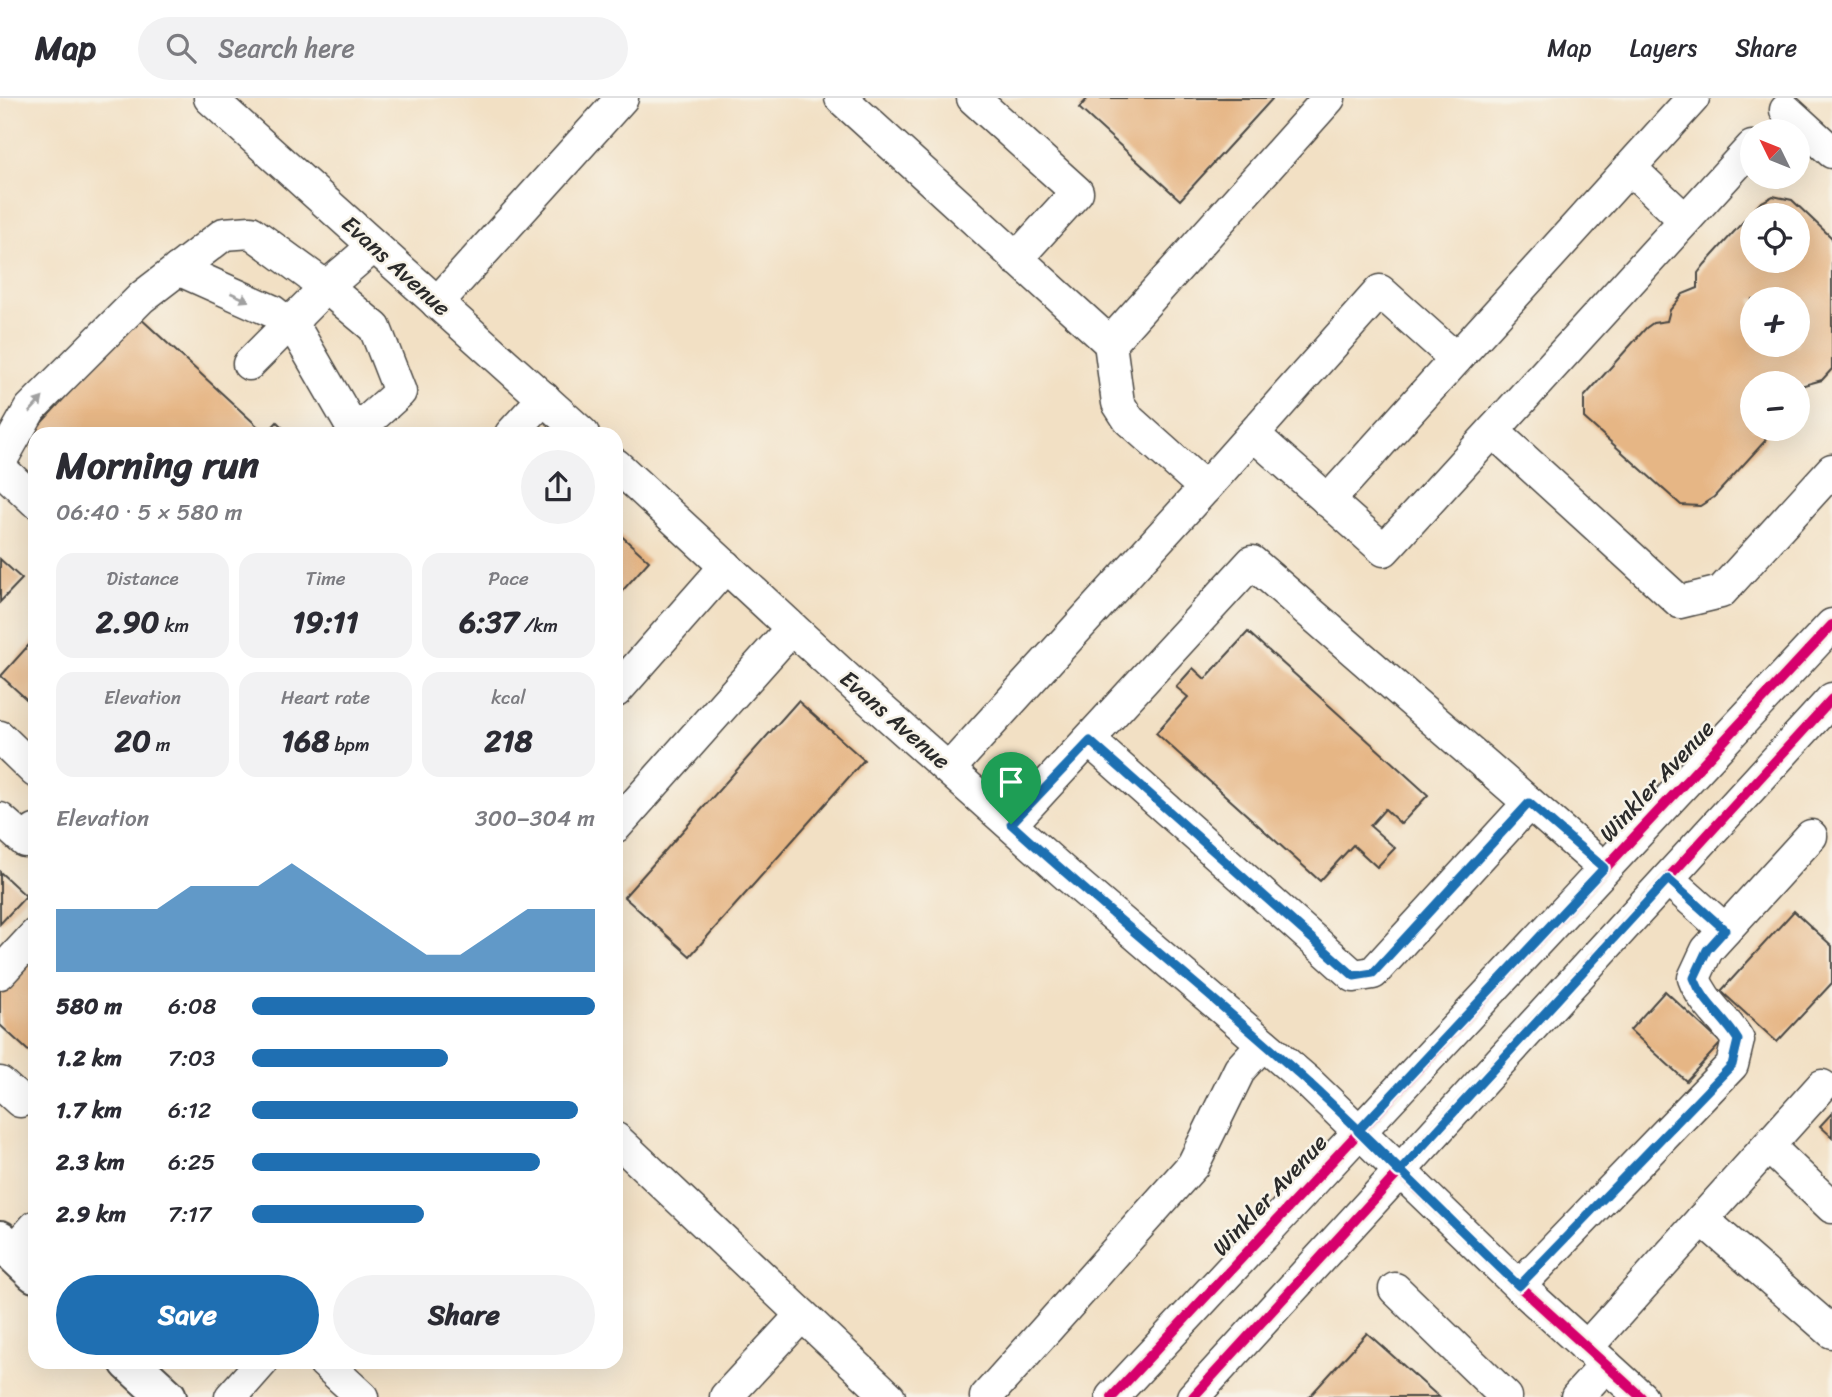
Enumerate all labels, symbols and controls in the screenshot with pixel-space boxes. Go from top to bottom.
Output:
search box [138,17,628,80]
text: Map [35,19,96,77]
text: Search here [218,25,355,71]
text: Map [1547,27,1592,69]
text: Layers [1630,27,1697,69]
text: Share [1735,27,1797,69]
icon: search [162,29,200,67]
north arrow [1740,119,1810,189]
map controls [1740,119,1810,441]
button: locate [1740,203,1810,273]
street label: Evans Avenue [331,205,461,327]
button: + [1740,287,1810,357]
one-way arrow [230,291,250,303]
button: − [1740,371,1810,441]
one-way arrow [28,396,43,413]
text: Morning run [56,432,259,499]
button: share [521,450,595,524]
text: 06:40 · 5 × 580 m [56,492,242,533]
text: Distance [106,562,179,595]
text: Time [305,562,346,595]
text: Pace [488,562,529,595]
text: 2.90 [96,595,160,649]
text: 19:11 [292,595,359,649]
text: 6:37 [459,595,519,649]
text: km [160,609,189,642]
text: /km [519,609,558,642]
street label: Evans Avenue [830,660,960,780]
text: Elevation [104,681,181,714]
text: Heart rate [281,681,370,714]
text: kcal [491,681,526,714]
street label: Winkler Avenue [1589,710,1725,852]
text: 20 [115,714,151,768]
text: 168 [282,714,330,768]
text: 218 [484,714,533,768]
text: m [151,728,170,761]
text: bpm [330,728,370,761]
pin [981,752,1041,824]
icon: arrive [992,763,1030,801]
text: Elevation [56,798,149,839]
text: 300–304 m [475,798,595,839]
text: 580 m [56,986,122,1027]
text: 6:08 [168,986,216,1027]
text: 1.2 km [56,1038,122,1079]
text: 7:03 [168,1038,215,1079]
text: 1.7 km [56,1090,122,1131]
text: 6:12 [168,1090,211,1131]
street label: Winkler Avenue [1202,1124,1338,1266]
text: 2.3 km [56,1142,125,1183]
text: 6:25 [168,1142,215,1183]
text: 2.9 km [56,1194,126,1235]
text: 7:17 [168,1194,211,1235]
button: Save [56,1275,319,1355]
button: Share [333,1275,595,1355]

